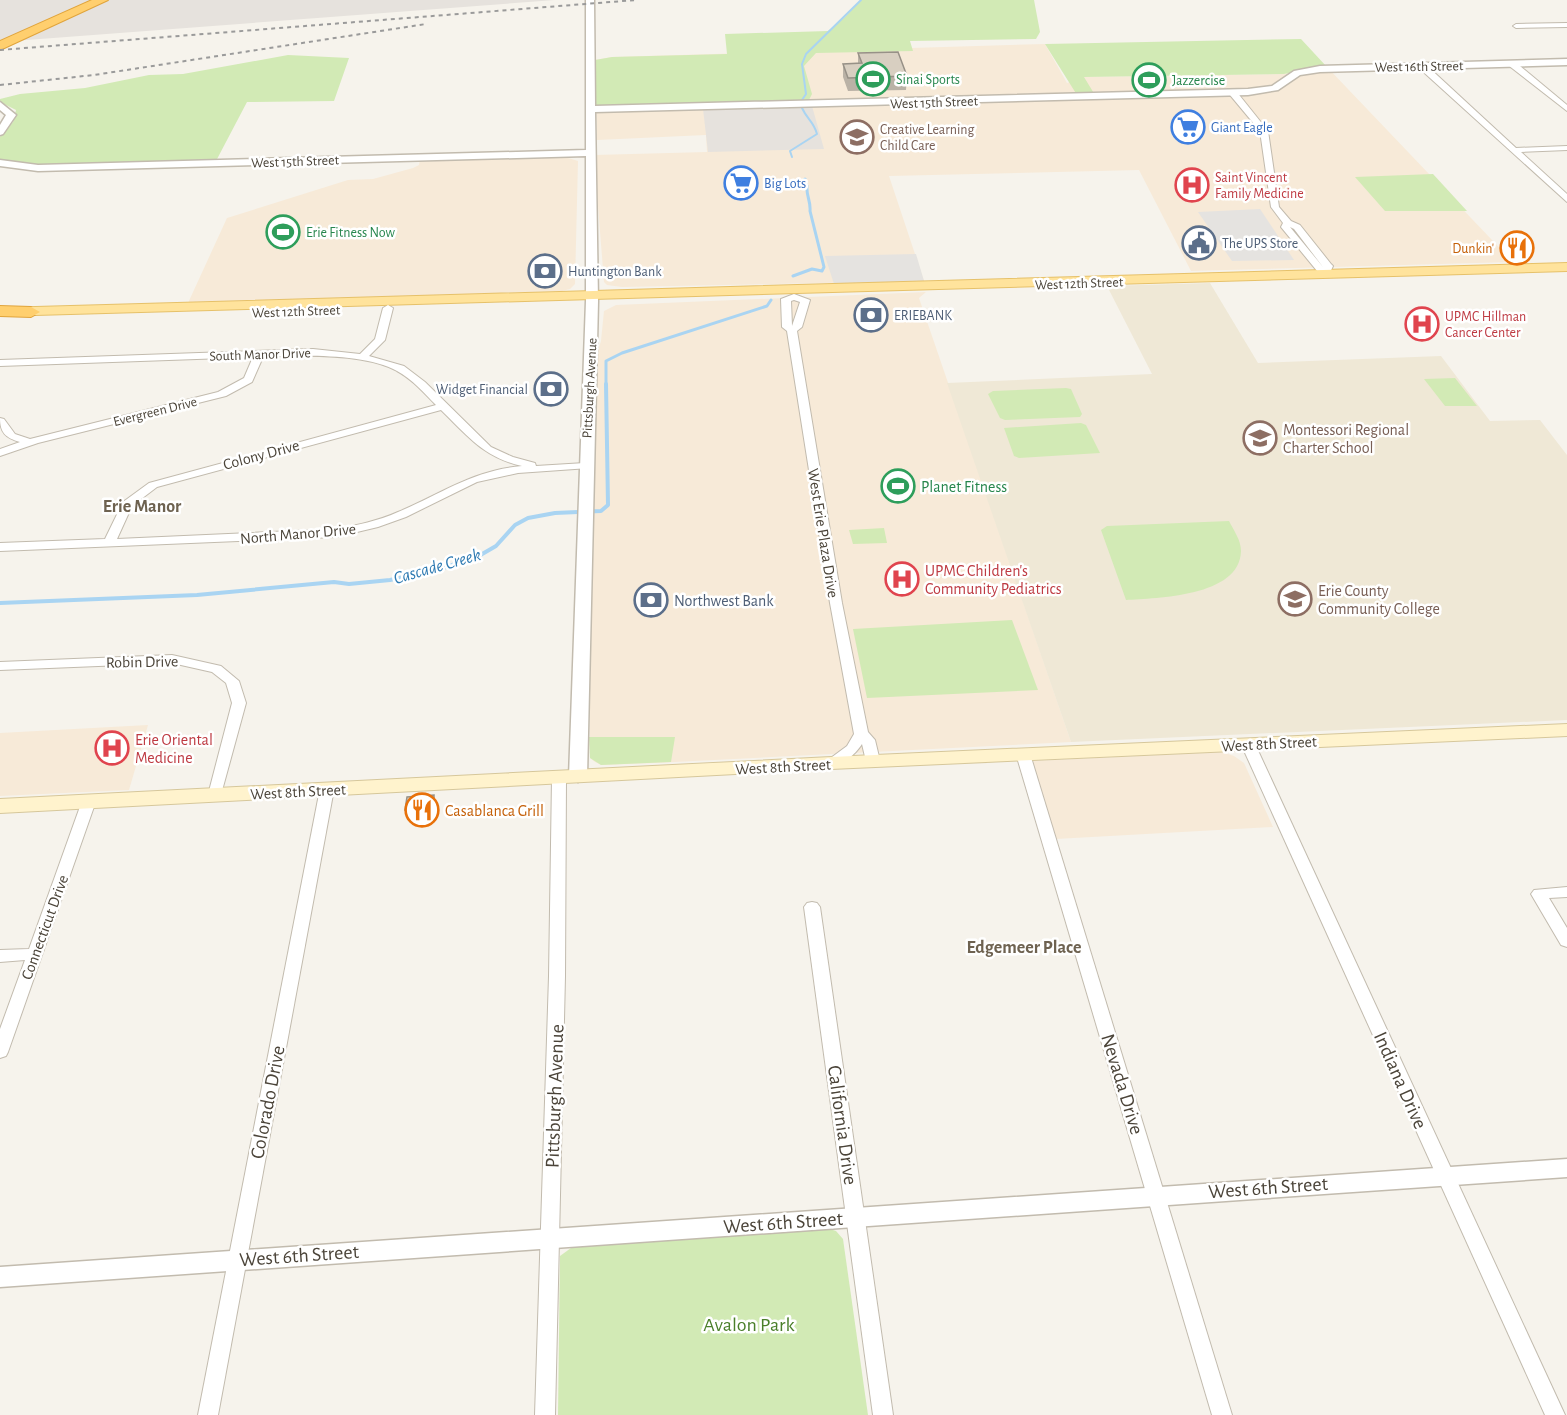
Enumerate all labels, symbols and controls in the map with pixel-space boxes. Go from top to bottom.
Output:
street label: West 16th Street [1375,59,1464,75]
sports icon: Sinai Sports [855,61,891,97]
sports icon: Jazzercise [1131,62,1167,98]
place label: Sinai Sports [896,73,960,87]
place label: Jazzercise [1172,74,1225,88]
street label: West 15th Street [890,94,979,112]
supermarket icon: Giant Eagle [1170,109,1206,145]
school or university icon: Creative Learning Child Care [839,119,875,155]
place label: Giant Eagle [1211,121,1273,135]
place label: Creative Learning Child Care [880,123,975,153]
street label: West 15th Street [251,153,340,171]
supermarket icon: Big Lots [723,165,759,201]
hospital icon: Saint Vincent Family Medicine [1174,167,1210,203]
place label: Saint Vincent Family Medicine [1215,171,1304,201]
place label: Big Lots [764,177,806,191]
sports icon: Erie Fitness Now [265,214,301,250]
public building icon: The UPS Store [1181,225,1217,261]
place label: Erie Fitness Now [306,226,396,240]
restaurant icon: Dunkin' [1499,230,1535,266]
place label: The UPS Store [1222,237,1298,251]
place label: Dunkin' [1452,242,1494,256]
bank icon: Huntington Bank [527,253,563,289]
place label: Huntington Bank [568,265,662,279]
street label: West 12th Street [1035,275,1124,293]
bank icon: ERIEBANK [853,297,889,333]
street label: West 12th Street [252,303,341,321]
hospital icon: UPMC Hillman Cancer Center [1404,306,1440,342]
place label: ERIEBANK [894,309,952,323]
place label: UPMC Hillman Cancer Center [1445,310,1526,340]
street label: Pittsburgh Avenue [580,337,600,439]
street label: South Manor Drive [209,346,311,364]
bank icon: Widget Financial [533,371,569,407]
place label: Widget Financial [436,383,528,397]
street label: Evergreen Drive [112,395,199,429]
school or university icon: Montessori Regional Charter School [1242,420,1278,456]
place label: Montessori Regional Charter School [1283,422,1409,456]
street label: Colony Drive [221,437,301,474]
street label: West Erie Plaza Drive [805,467,841,599]
sports icon: Planet Fitness [880,468,916,504]
place label: Planet Fitness [921,479,1007,495]
district label: Erie Manor [103,498,182,516]
street label: North Manor Drive [239,521,357,547]
water label: Cascade Creek [392,546,483,588]
hospital icon: UPMC Children's Community Pediatrics [884,561,920,597]
place label: UPMC Children's Community Pediatrics [925,563,1062,598]
school or university icon: Erie County Community College [1277,581,1313,617]
bank icon: Northwest Bank [633,582,669,618]
place label: Erie County Community College [1318,583,1440,618]
place label: Northwest Bank [674,593,774,609]
street label: Robin Drive [106,653,178,671]
hospital icon: Erie Oriental Medicine [94,730,130,766]
place label: Erie Oriental Medicine [135,732,213,766]
street label: West 8th Street [1221,733,1317,754]
street label: West 8th Street [735,756,831,777]
street label: West 8th Street [250,781,346,802]
restaurant icon: Casablanca Grill [404,792,440,828]
place label: Casablanca Grill [445,803,544,819]
street label: Connecticut Drive [19,873,71,982]
district label: Edgemeer Place [966,939,1082,957]
street label: Pittsburgh Avenue [542,1024,568,1168]
street label: Indiana Drive [1370,1029,1430,1132]
street label: Nevada Drive [1097,1031,1147,1137]
street label: Colorado Drive [247,1044,289,1161]
street label: California Drive [824,1064,860,1186]
street label: West 6th Street [1208,1174,1329,1202]
street label: West 6th Street [723,1209,844,1237]
street label: West 6th Street [239,1242,360,1270]
park label: Avalon Park [703,1315,795,1335]

